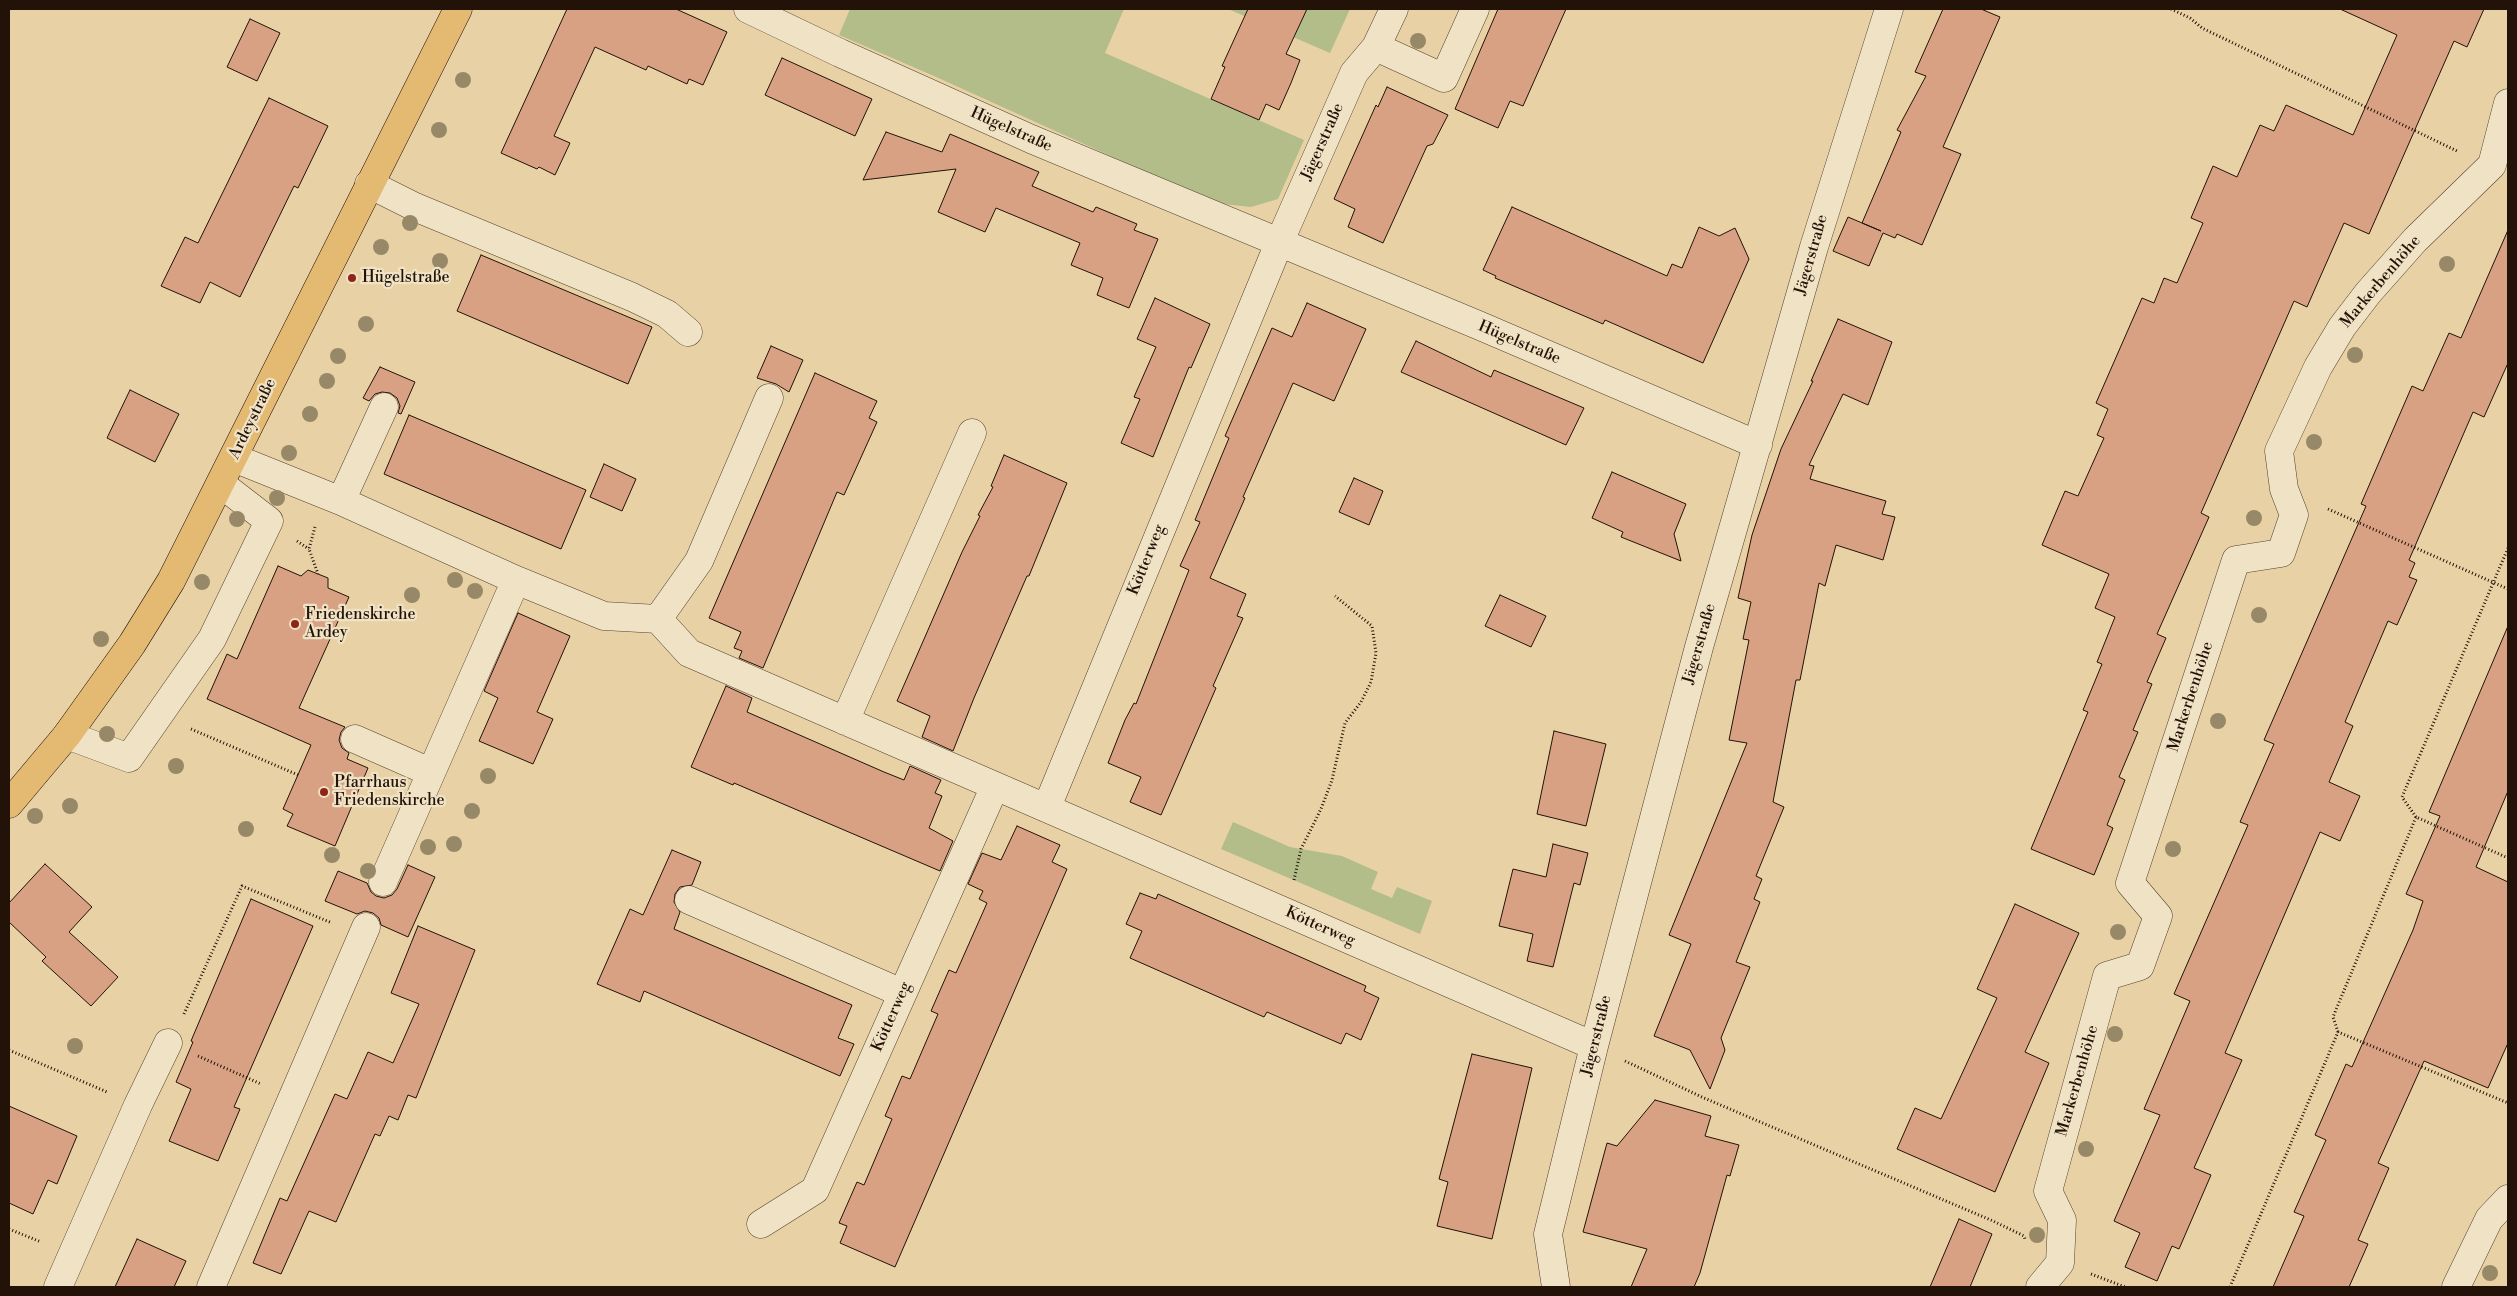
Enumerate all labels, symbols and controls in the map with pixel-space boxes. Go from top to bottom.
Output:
street label: Jägerstraße [1297,100,1349,184]
street label: Hügelstraße [967,103,1055,157]
street label: Jägerstraße [1791,213,1833,297]
street label: Markerbenhöhe [2337,232,2425,332]
place label: Hügelstraße [362,268,450,288]
marker: Hügelstraße [346,272,358,284]
street label: Hügelstraße [1475,317,1563,369]
street label: Ardeystraße [225,375,281,463]
street label: Kötterweg [1124,522,1170,598]
street label: Jägerstraße [1679,602,1721,686]
place label: Friedenskirche Ardey [305,605,416,643]
marker: Friedenskirche Ardey [289,618,301,630]
street label: Markerbenhöhe [2164,639,2218,755]
place label: Pfarrhaus Friedenskirche [334,773,445,811]
marker: Pfarrhaus Friedenskirche [318,786,330,798]
street label: Kötterweg [1282,903,1358,951]
street label: Kötterweg [868,979,916,1055]
street label: Jägerstraße [1578,994,1616,1078]
street label: Markerbenhöhe [2053,1023,2103,1139]

